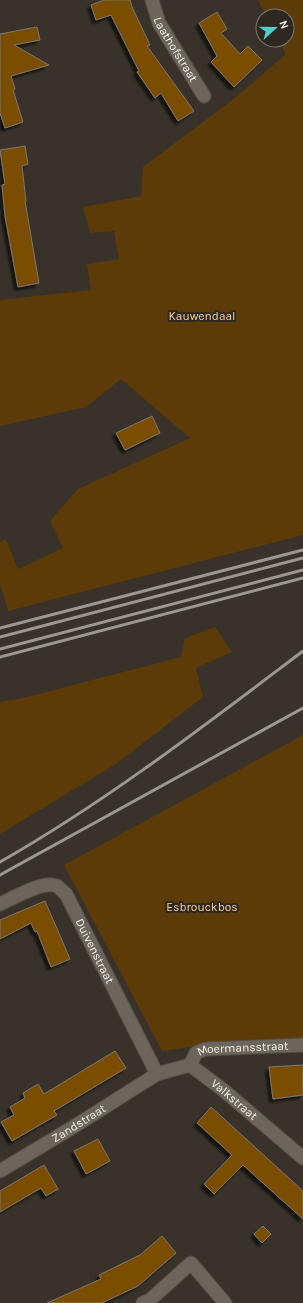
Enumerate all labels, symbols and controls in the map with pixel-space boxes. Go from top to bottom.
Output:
north arrow [255,8,295,48]
street label: Laathofstraat [151,15,201,85]
text: N [276,19,291,31]
park label: Kauwendaal [169,309,235,323]
park label: Esbrouckbos [166,900,238,914]
street label: Duivenstraat [73,916,117,986]
street label: Moermansstraat [195,1039,289,1059]
street label: Valkstraat [208,1076,261,1123]
street label: Zandstraat [49,1101,109,1145]

